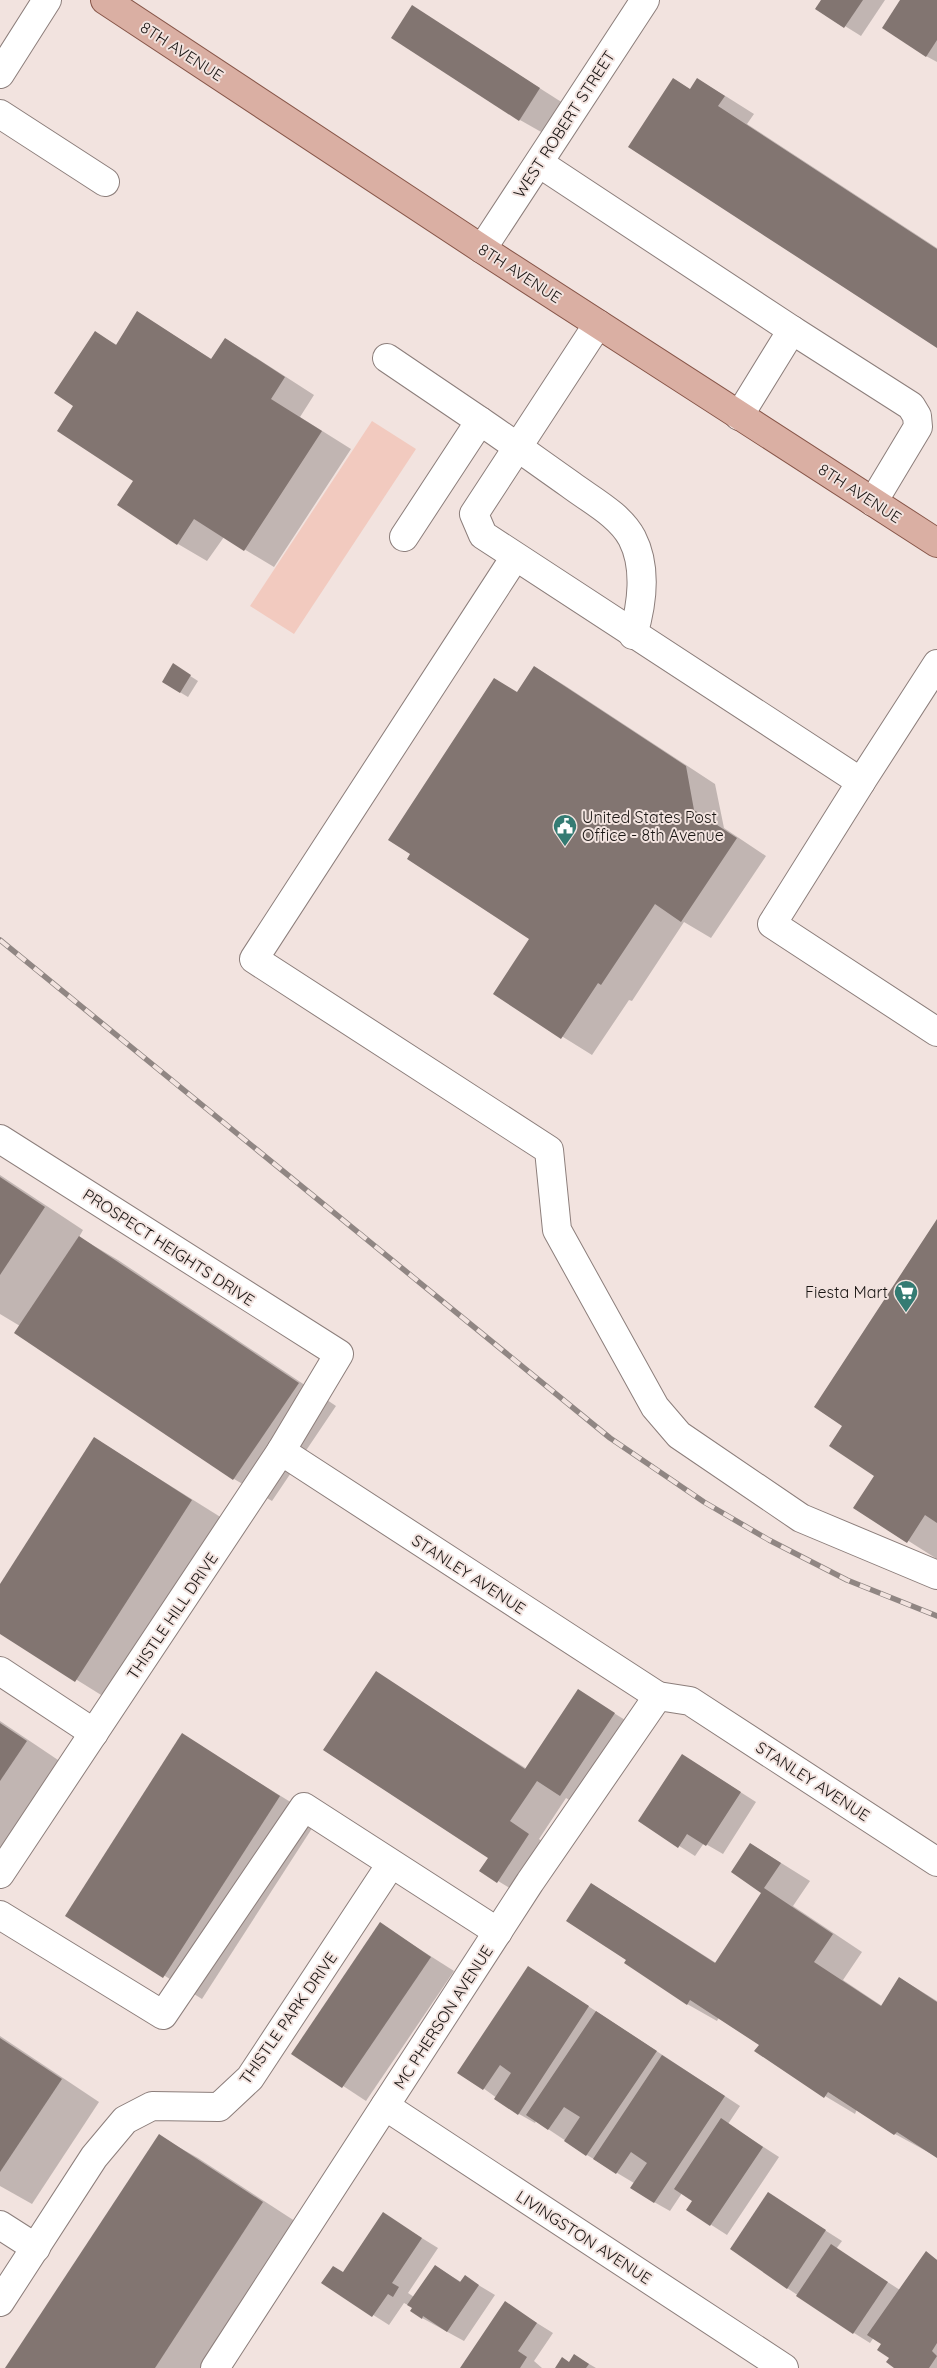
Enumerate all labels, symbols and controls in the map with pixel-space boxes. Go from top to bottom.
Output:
street label: 8TH AVENUE [137,17,227,85]
street label: WEST ROBERT STREET [509,46,619,201]
street label: 8TH AVENUE [475,239,565,307]
street label: 8TH AVENUE [815,459,905,527]
place label: United States Post Office - 8th Avenue [582,807,724,845]
public building icon: United States Post Office - 8th Avenue [552,813,578,847]
street label: PROSPECT HEIGHTS DRIVE [79,1184,259,1310]
supermarket icon: Fiesta Mart [893,1279,919,1313]
place label: Fiesta Mart [805,1282,888,1302]
street label: STANLEY AVENUE [408,1530,530,1618]
street label: THISTLE HILL DRIVE [122,1549,222,1683]
street label: STANLEY AVENUE [752,1737,874,1825]
street label: MC PHERSON AVENUE [389,1942,497,2092]
street label: THISTLE PARK DRIVE [235,1948,341,2088]
street label: LIVINGSTON AVENUE [513,2186,655,2288]

